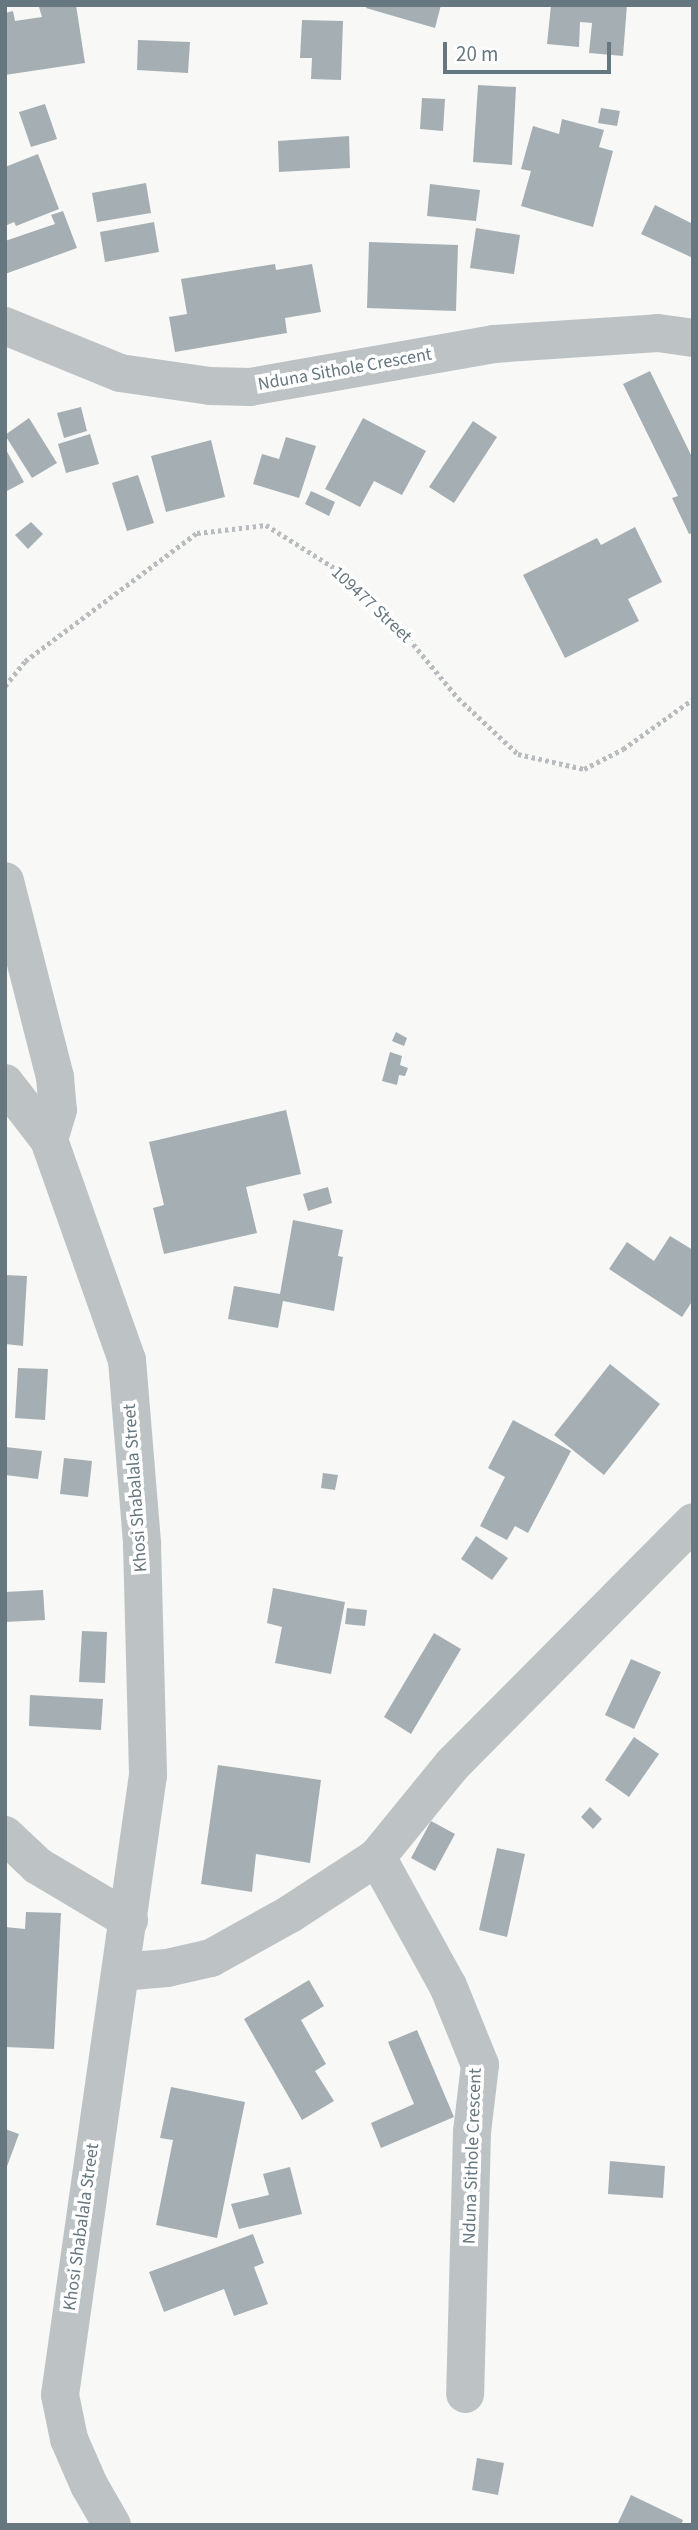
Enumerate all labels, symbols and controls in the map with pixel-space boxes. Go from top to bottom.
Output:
scale bar [446,28,614,72]
text: 20 m [456,39,498,69]
street label: Nduna Sithole Crescent [256,344,434,396]
street label: 109477 Street [326,562,416,648]
street label: Khosi Shabalala Street [119,1403,153,1573]
street label: Nduna Sithole Crescent [459,2068,487,2244]
street label: Khosi Shabalala Street [60,2142,104,2312]

